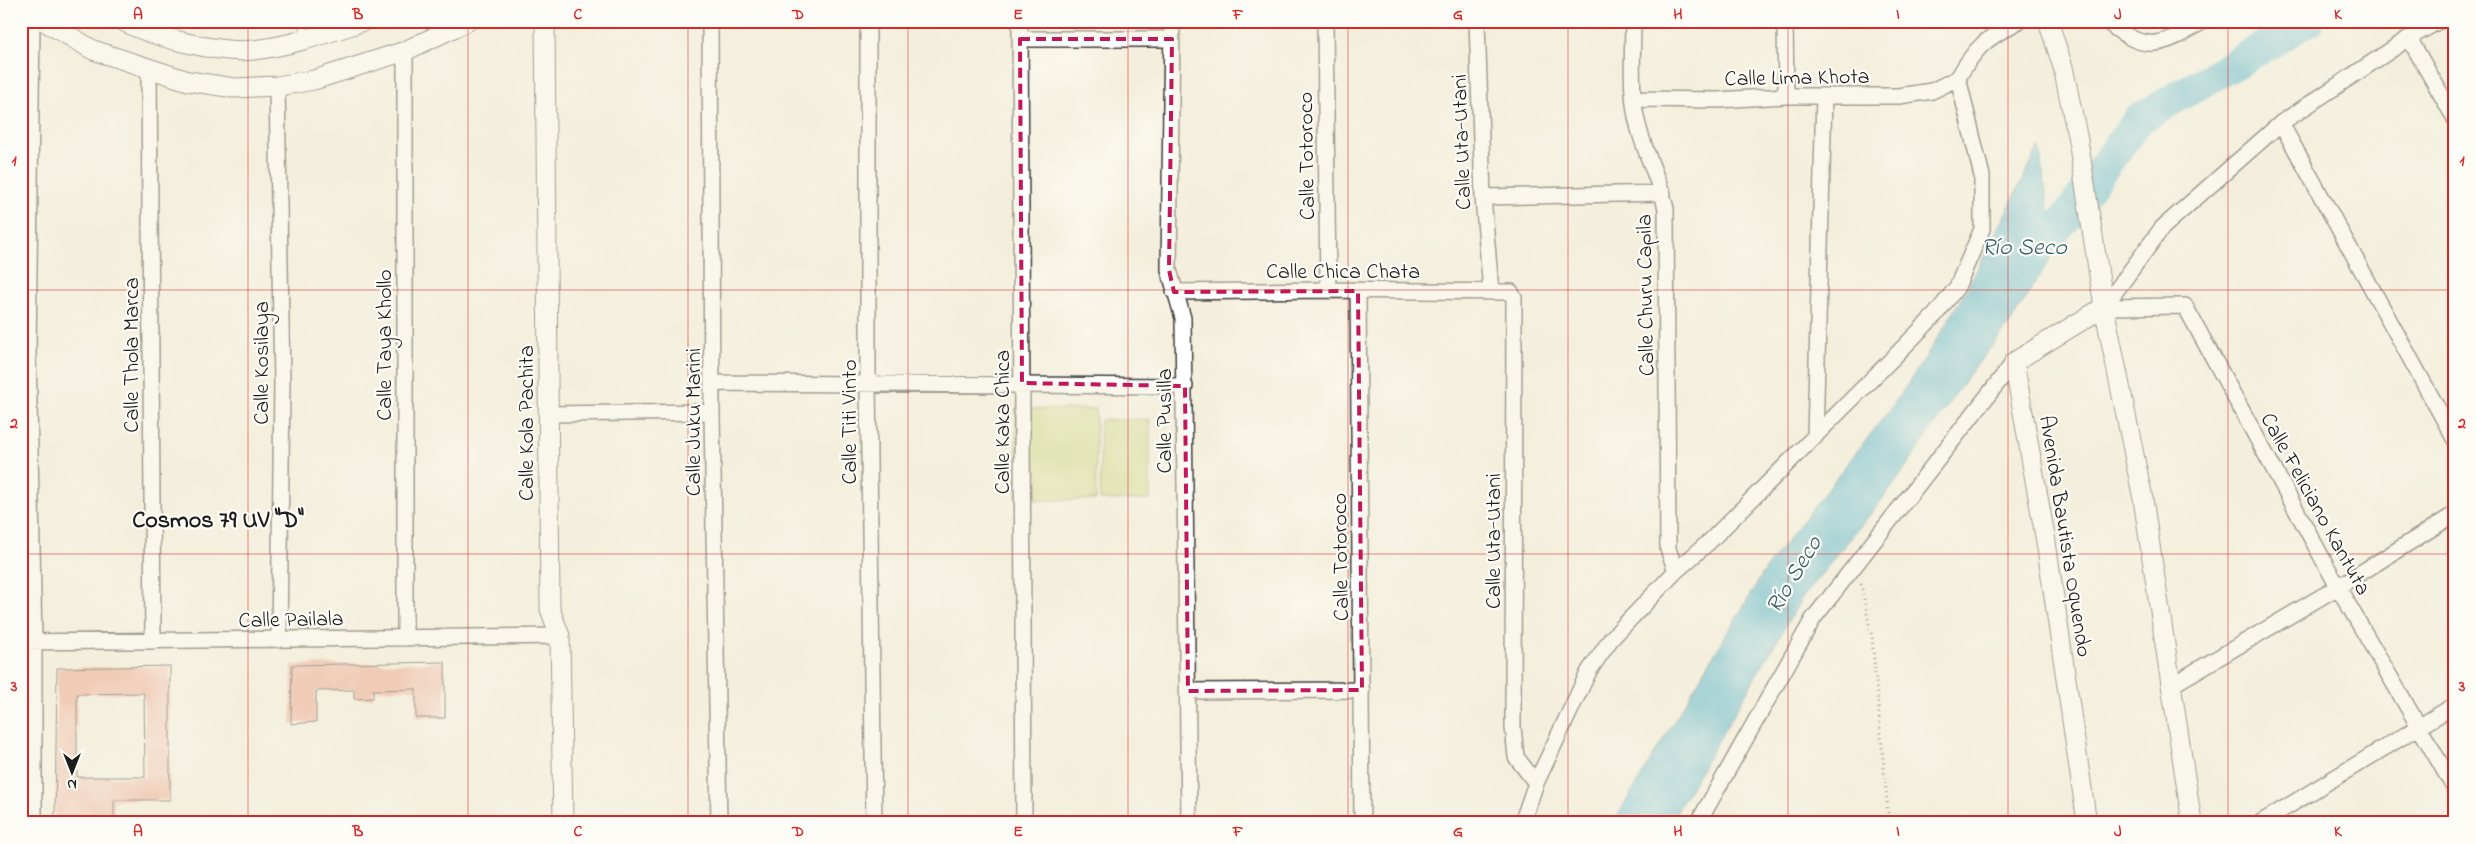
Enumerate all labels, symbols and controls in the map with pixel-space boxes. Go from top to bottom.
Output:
text: A [133,3,143,27]
text: B [352,3,364,27]
text: C [574,3,583,27]
text: D [791,3,804,27]
text: E [1013,3,1023,27]
text: F [1232,3,1244,27]
text: G [1453,3,1463,27]
text: H [1673,3,1683,27]
text: I [1896,3,1900,27]
text: J [2114,3,2122,27]
text: K [2334,3,2343,27]
street label: Calle Lima Khota [1724,62,1870,96]
street label: Calle Uta-Utani [1445,73,1481,210]
street label: Calle Totoroco [1291,92,1325,220]
text: 1 [11,149,17,173]
text: 1 [2459,149,2465,173]
street label: Calle Churu Capila [1630,214,1664,376]
water label: Río Seco [1981,231,2068,266]
street label: Calle Chica Chata [1266,257,1420,289]
street label: Calle Taya Khollo [370,269,403,421]
street label: Calle Thola Marca [117,277,149,433]
street label: Calle Kosilaya [247,301,280,425]
street label: Calle Kola Pachita [512,345,544,501]
street label: Calle Juku Marini [679,348,711,496]
street label: Calle Kaka Chica [988,350,1020,494]
street label: Calle Titi Vinto [835,359,867,485]
street label: Calle Pusilla [1150,368,1182,474]
street label: Calle Feliciano Kantuta [2251,407,2378,602]
text: 2 [9,412,18,436]
text: 2 [2457,412,2466,436]
street label: Avenida Bautista Oquendo [2029,413,2099,660]
street label: Calle Uta-Utani [1479,473,1511,609]
street label: Calle Totoroco [1325,493,1359,621]
district label: Cosmos 79 UV "D" [132,504,304,539]
water label: Río Seco [1758,528,1833,621]
street label: Calle Pailala [238,604,344,638]
text: 3 [10,675,18,699]
text: 3 [2458,675,2466,699]
north arrow [48,746,98,796]
text: N [67,773,77,794]
text: A [133,820,143,844]
text: B [352,820,364,844]
text: C [574,820,583,844]
text: D [791,820,804,844]
text: E [1013,820,1023,844]
text: F [1232,820,1244,844]
text: G [1453,820,1463,844]
text: H [1673,820,1683,844]
text: I [1896,820,1900,844]
text: J [2114,820,2122,844]
text: K [2334,820,2343,844]

